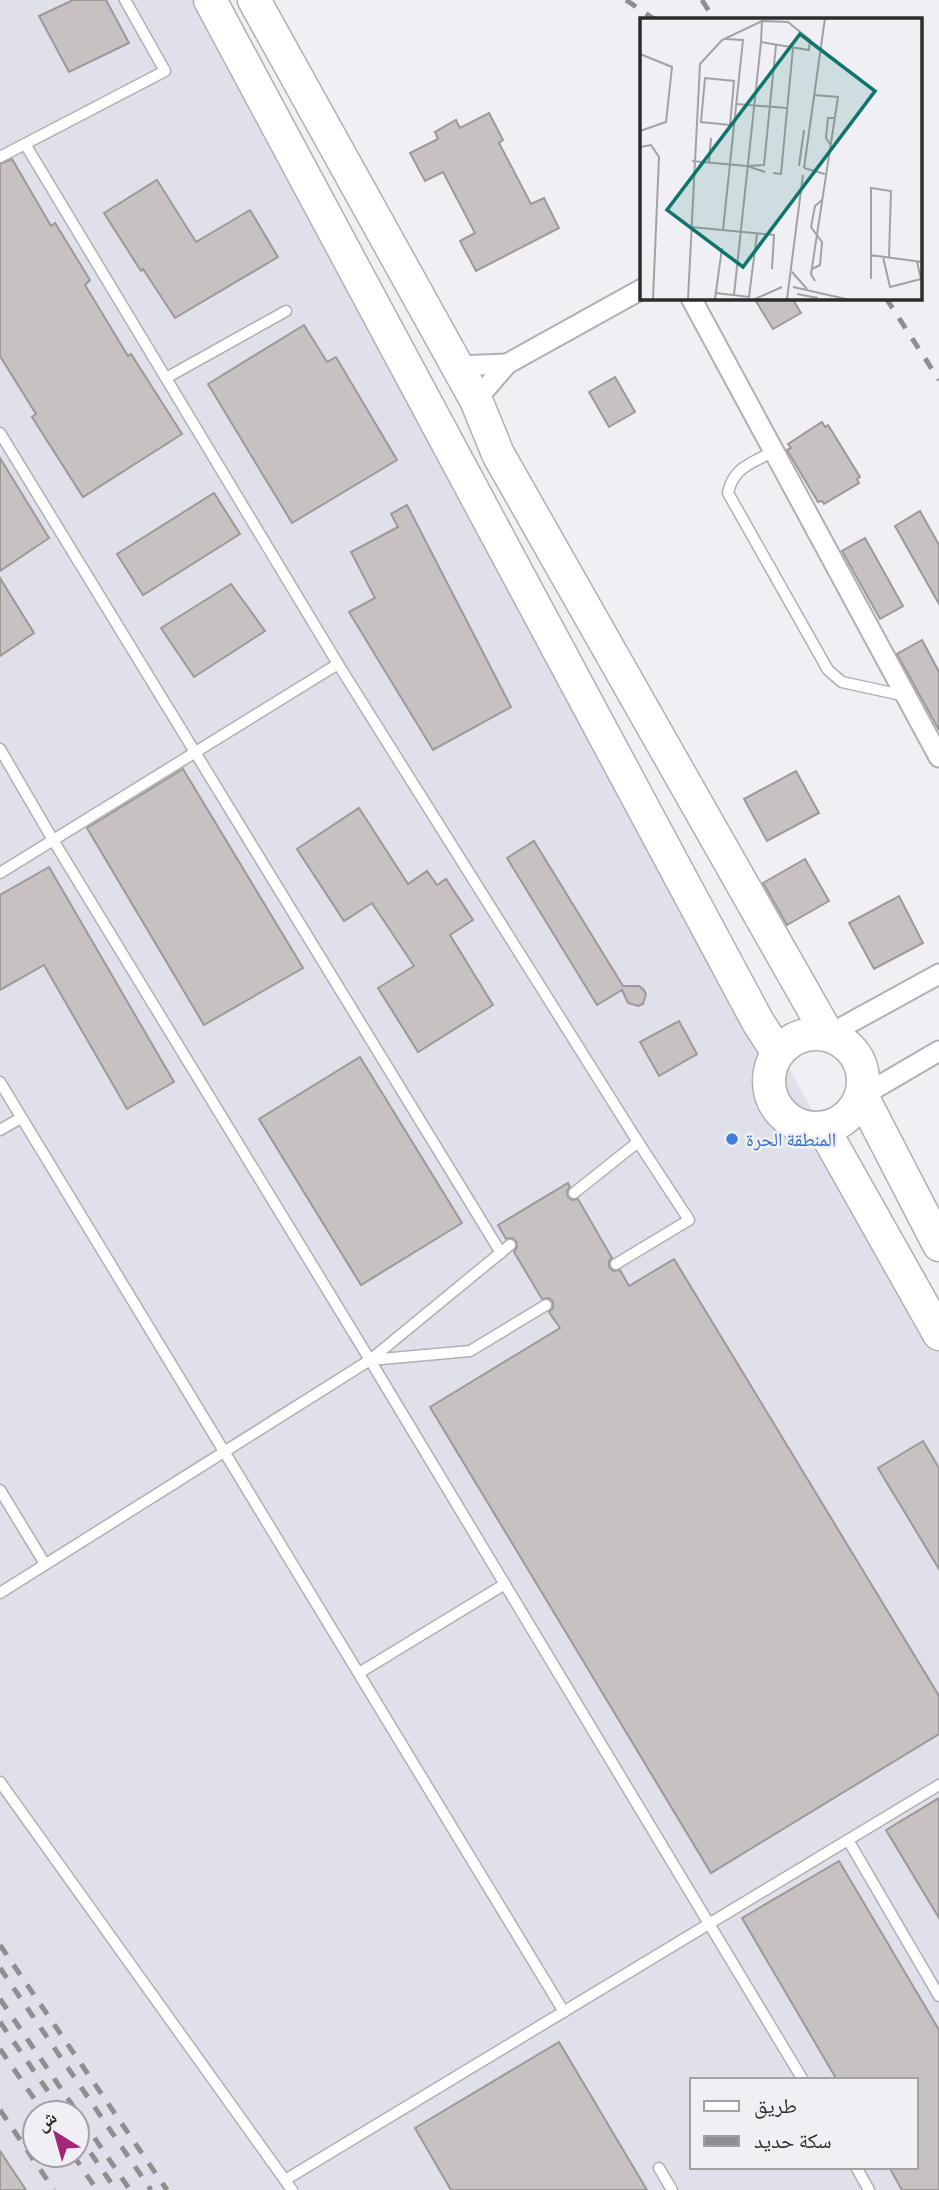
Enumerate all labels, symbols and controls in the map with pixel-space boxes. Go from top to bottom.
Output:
inset map [640,18,922,299]
place label: المنطقة الحرة [746,1127,836,1151]
marker: المنطقة الحرة [724,1131,740,1147]
legend [690,2078,918,2169]
text: طريق [754,2092,797,2119]
north arrow [21,2099,91,2169]
text: ش [30,2105,61,2136]
text: سكة حديد [754,2127,832,2152]

